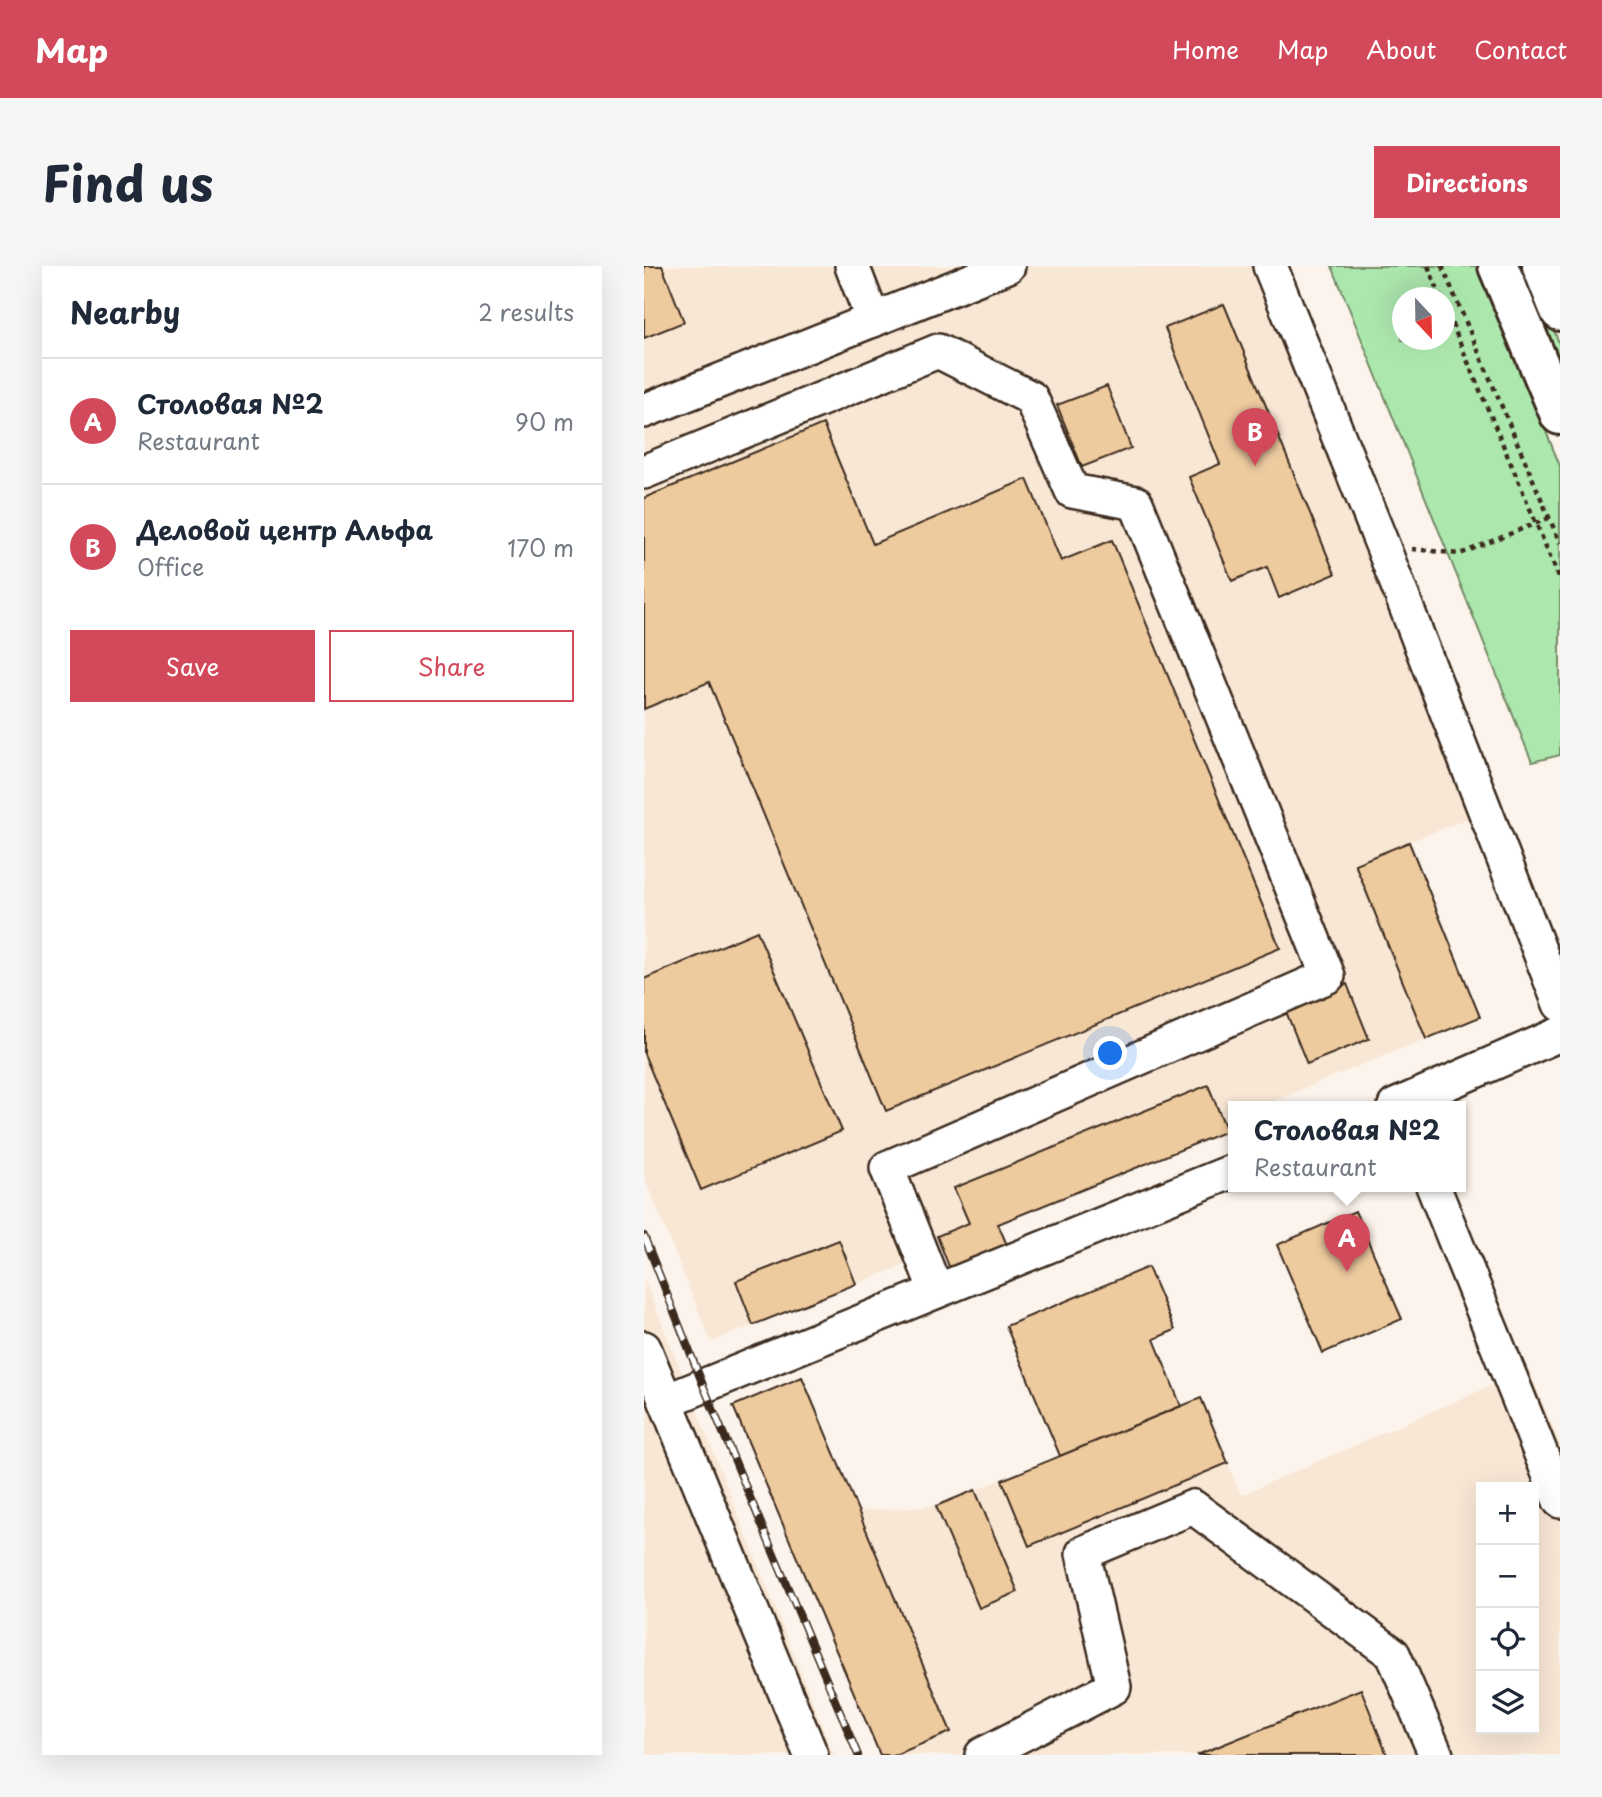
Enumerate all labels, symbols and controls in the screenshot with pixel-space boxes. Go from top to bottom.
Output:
text: Map [35,24,108,74]
text: Home [1172,31,1239,67]
text: Map [1277,31,1328,67]
text: About [1366,31,1436,67]
text: Contact [1474,31,1567,67]
text: Find us [42,145,213,219]
button: Directions [1374,146,1560,218]
north arrow [1392,287,1455,350]
text: Nearby [70,289,180,334]
text: 2 results [478,294,574,329]
text: Столовая №2 [137,384,324,423]
text: A [84,404,102,439]
text: 90 m [515,404,574,439]
pin: B [1232,408,1278,466]
text: Restaurant [137,423,260,458]
text: Деловой центр Альфа [137,510,433,549]
text: B [85,530,101,565]
text: 170 m [507,530,574,565]
text: Office [137,549,204,584]
button: Save [70,630,315,702]
button: Share [329,630,574,702]
your location [1093,1036,1127,1070]
popup [1228,1101,1466,1192]
text: Столовая №2 [1254,1110,1440,1149]
text: Restaurant [1254,1149,1377,1184]
pin: A [1324,1214,1370,1272]
map controls [1476,1482,1539,1734]
button: + [1476,1482,1539,1545]
button: − [1476,1545,1539,1608]
button: locate [1476,1608,1539,1671]
button: layers [1476,1671,1539,1734]

